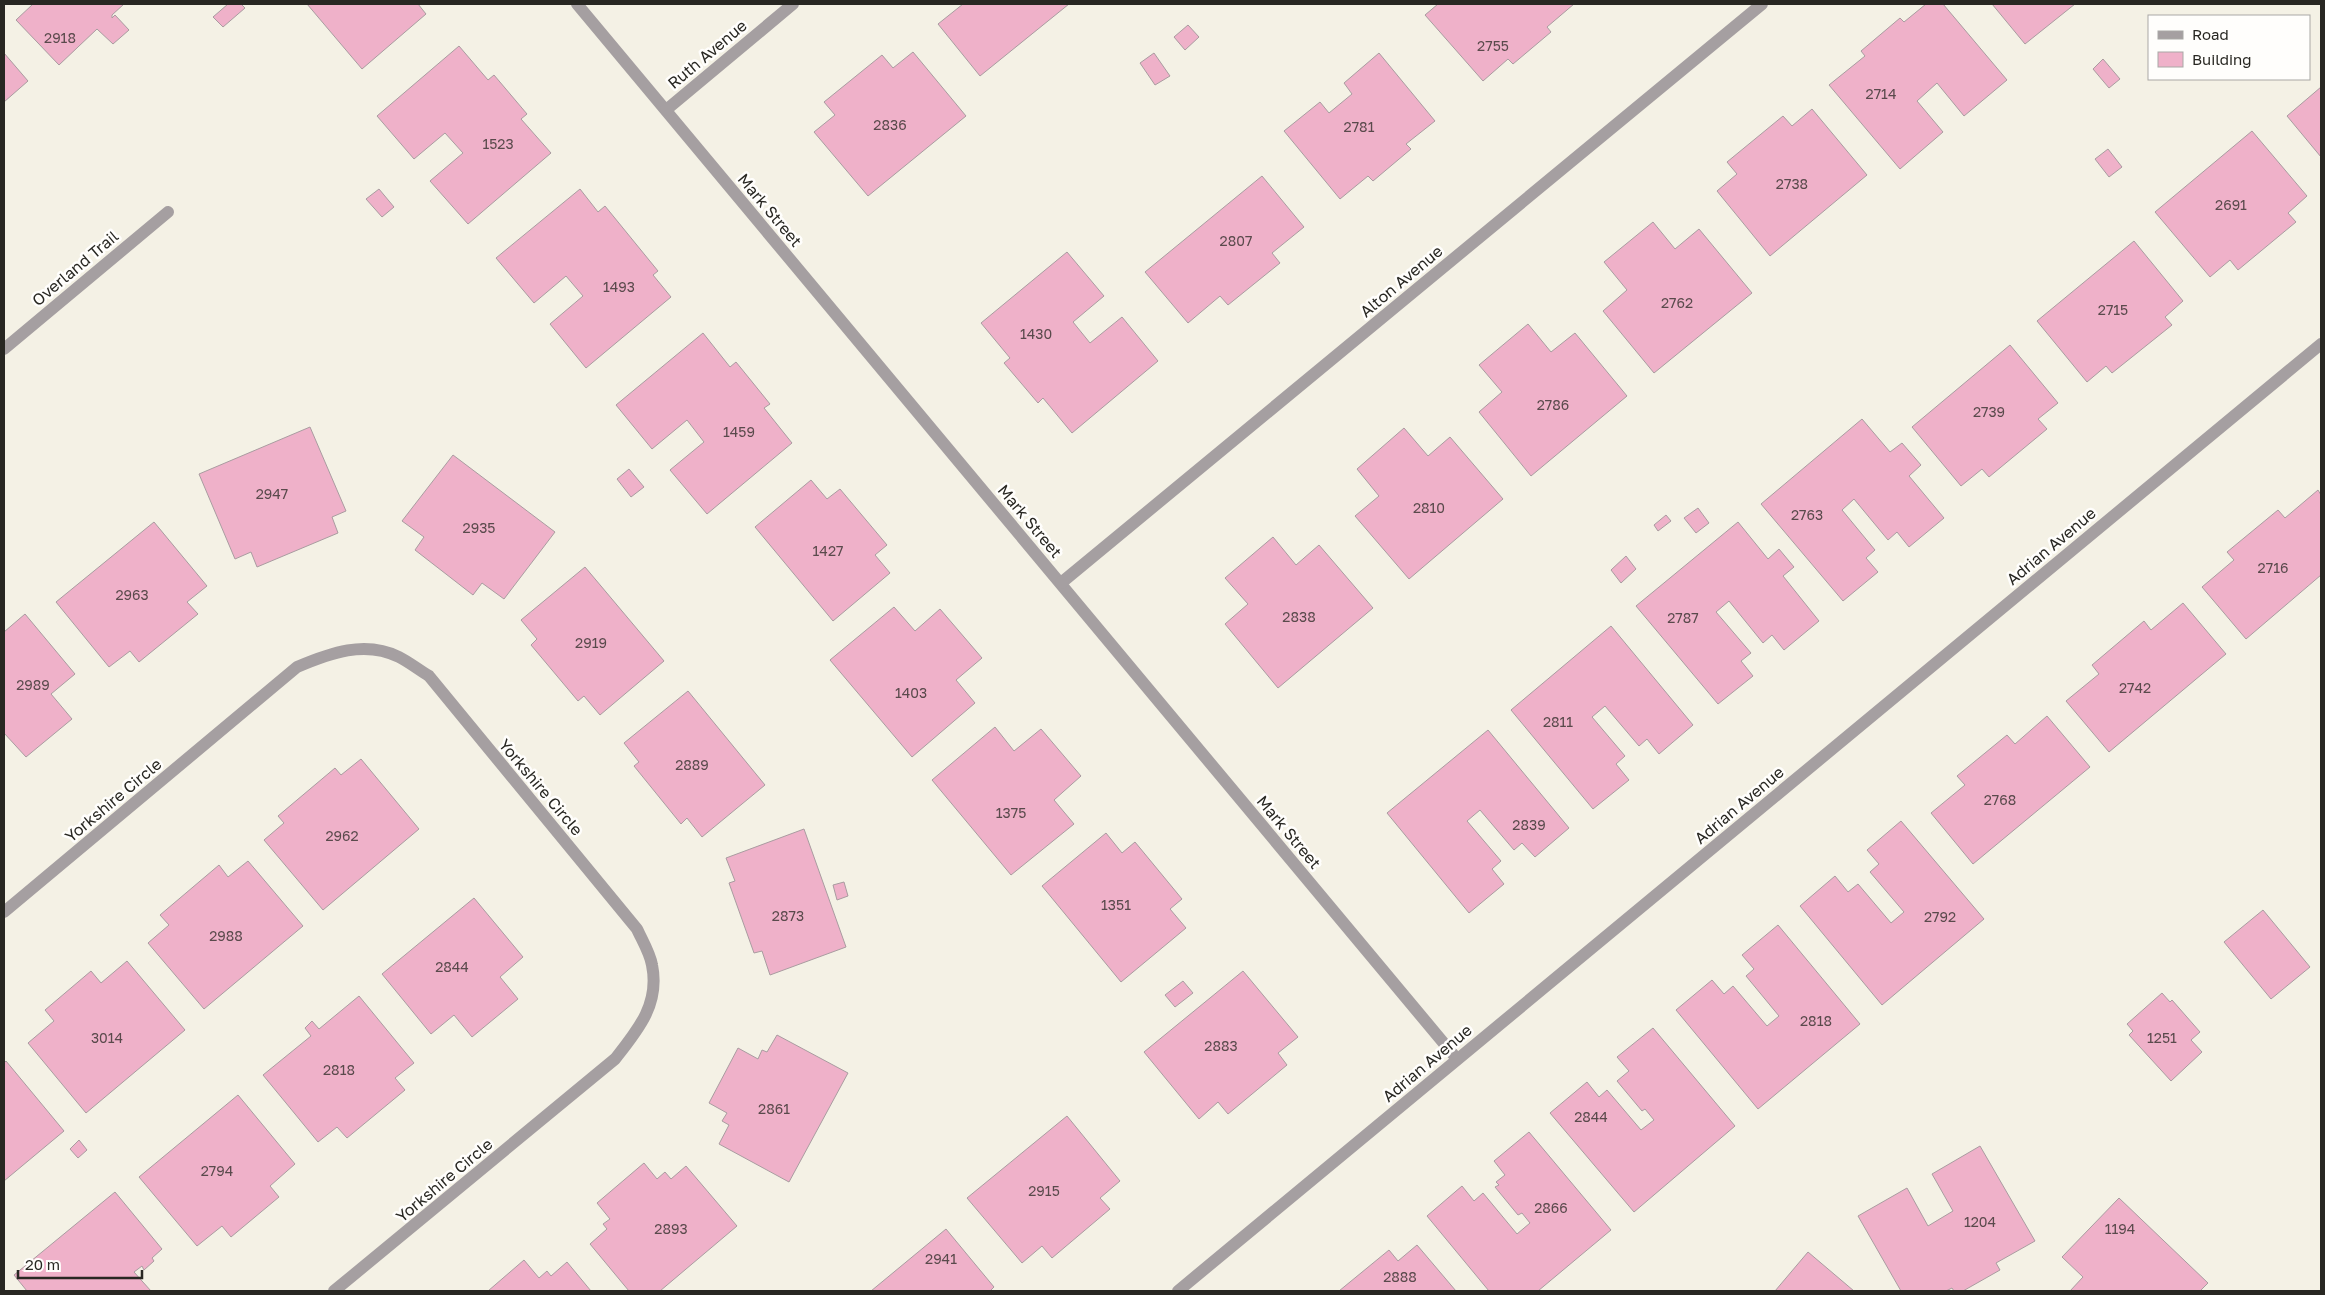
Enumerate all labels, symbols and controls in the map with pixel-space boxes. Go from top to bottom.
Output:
street label: Ruth Avenue [663,15,751,93]
legend [2148,15,2310,80]
text: Road [2192,25,2229,43]
house number: 2918 [44,29,76,46]
house number: 2755 [1477,37,1509,54]
text: Building [2192,50,2252,68]
house number: 2714 [1866,85,1896,102]
house number: 2836 [873,116,907,133]
house number: 2781 [1344,118,1375,135]
house number: 1523 [482,135,514,152]
street label: Mark Street [734,169,806,251]
house number: 2738 [1776,175,1808,192]
house number: 2691 [2215,196,2247,213]
street label: Overland Trail [28,226,122,310]
house number: 2807 [1220,232,1252,249]
street label: Alton Avenue [1356,241,1446,321]
house number: 1493 [603,278,635,295]
house number: 2762 [1661,294,1693,311]
house number: 2715 [2098,301,2128,318]
house number: 1430 [1020,325,1052,342]
house number: 2786 [1537,396,1569,413]
house number: 2739 [1973,403,2005,420]
house number: 1459 [723,423,755,440]
street label: Mark Street [994,480,1066,562]
house number: 2947 [256,485,288,502]
house number: 2810 [1413,499,1445,516]
street label: Adrian Avenue [2002,503,2100,589]
house number: 2763 [1791,506,1823,523]
house number: 2935 [463,519,495,536]
house number: 1427 [813,542,843,559]
house number: 2716 [2258,559,2288,576]
house number: 2963 [115,586,149,603]
house number: 2838 [1282,608,1316,625]
house number: 2787 [1667,609,1699,626]
house number: 2919 [575,634,607,651]
house number: 2989 [16,676,50,693]
house number: 2742 [2119,679,2151,696]
house number: 1403 [895,684,927,701]
house number: 2811 [1543,713,1573,730]
street label: Yorkshire Circle [495,735,587,839]
street label: Yorkshire Circle [61,754,165,846]
house number: 2889 [675,756,709,773]
street label: Adrian Avenue [1690,762,1788,848]
street label: Mark Street [1253,791,1325,873]
house number: 2768 [1984,791,2016,808]
house number: 1375 [996,804,1026,821]
house number: 2839 [1512,816,1546,833]
house number: 2962 [325,827,359,844]
house number: 1351 [1101,896,1131,913]
house number: 2873 [772,907,804,924]
house number: 2792 [1924,908,1956,925]
house number: 2988 [209,927,243,944]
house number: 2844 [435,958,469,975]
house number: 2818 [1800,1012,1832,1029]
street label: Adrian Avenue [1378,1020,1476,1106]
house number: 3014 [91,1029,123,1046]
house number: 1251 [2147,1029,2177,1046]
house number: 2883 [1204,1037,1238,1054]
house number: 2818 [323,1061,355,1078]
house number: 2861 [758,1100,790,1117]
house number: 2844 [1574,1108,1608,1125]
street label: Yorkshire Circle [392,1134,496,1226]
house number: 2794 [201,1162,233,1179]
house number: 2915 [1028,1182,1060,1199]
house number: 2866 [1534,1199,1568,1216]
house number: 1204 [1964,1213,1996,1230]
house number: 2893 [654,1220,688,1237]
house number: 1194 [2105,1220,2135,1237]
scale bar [18,1248,141,1280]
house number: 2941 [925,1250,957,1267]
text: 20 m [25,1255,60,1273]
house number: 2888 [1383,1268,1417,1285]

